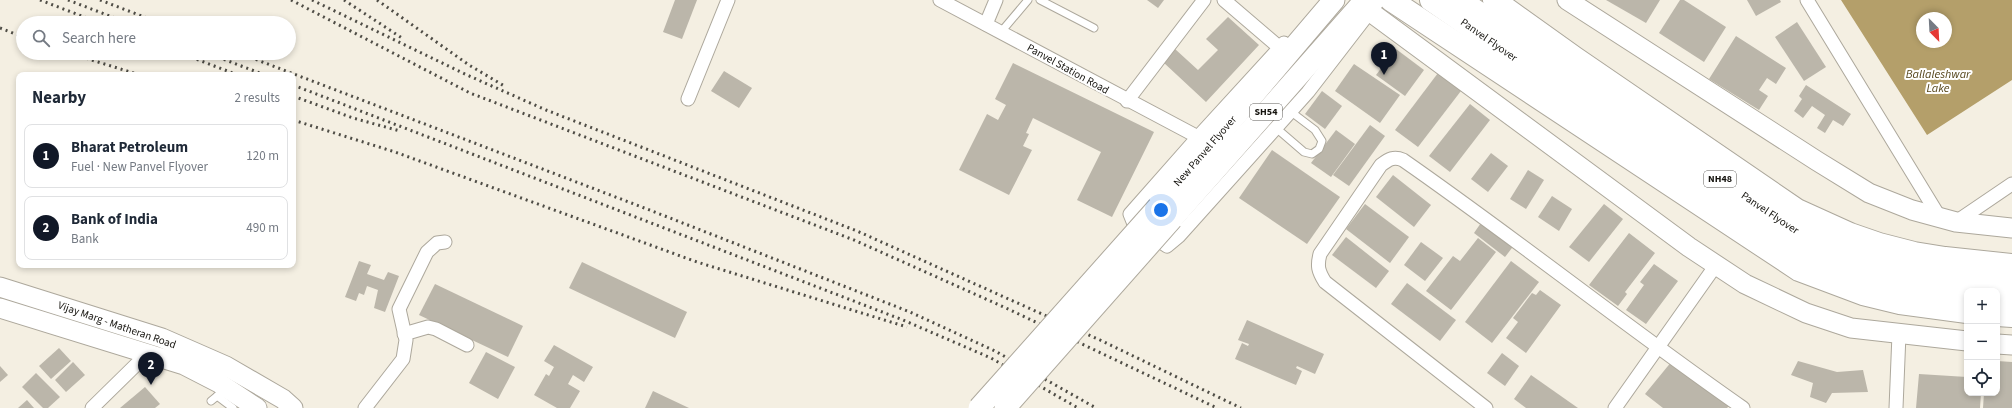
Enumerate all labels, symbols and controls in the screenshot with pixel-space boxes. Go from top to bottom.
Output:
north arrow [1916,12,1952,48]
street label: Panvel Flyover [1457,15,1521,65]
search box [16,16,296,60]
icon: search [30,27,52,49]
text: Search here [62,28,136,49]
street label: Panvel Station Road [1024,40,1112,98]
pin: 1 [1371,42,1397,75]
water label: Ballaleshwar Lake [1906,66,1971,97]
text: Nearby [32,86,86,110]
text: 2 results [235,89,280,107]
road number: SH54 [1250,104,1282,120]
street label: New Panvel Flyover [1170,112,1240,190]
text: Bharat Petroleum [71,137,188,158]
text: 1 [43,147,49,165]
text: 120 m [246,147,279,165]
text: Fuel · New Panvel Flyover [71,158,208,176]
road number: NH48 [1704,171,1736,187]
street label: Panvel Flyover [1738,188,1802,238]
your location [1151,200,1171,220]
text: Bank of India [71,209,158,230]
text: 2 [43,219,49,237]
text: 490 m [246,219,279,237]
text: Bank [71,230,99,248]
map controls [1964,288,2000,396]
button: + [1964,288,2000,324]
street label: Vijay Marg - Matheran Road [56,298,178,352]
button: − [1964,324,2000,360]
pin: 2 [138,352,164,385]
button: locate [1964,360,2000,396]

